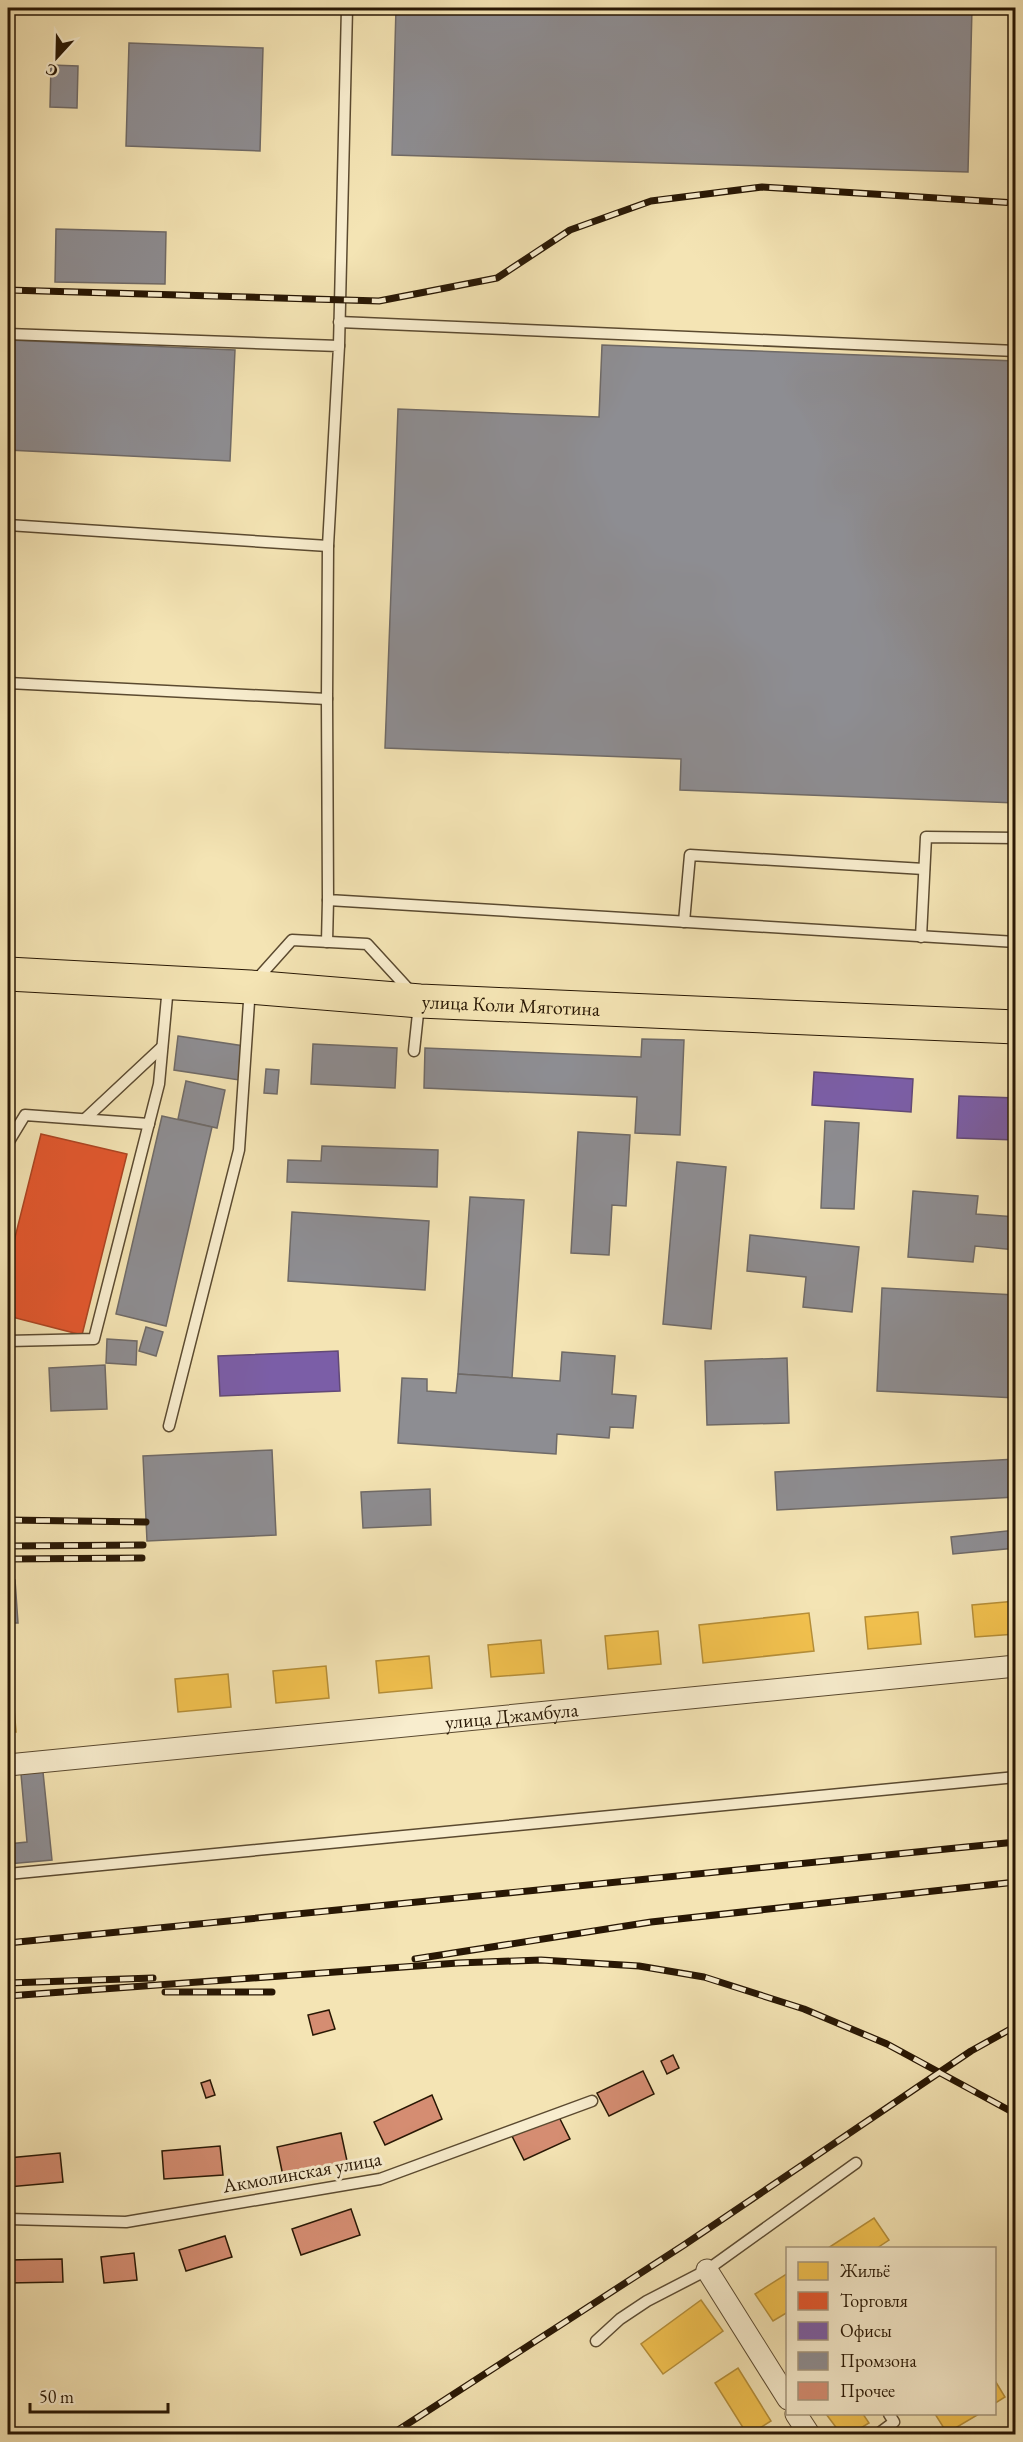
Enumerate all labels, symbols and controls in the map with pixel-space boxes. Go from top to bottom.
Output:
north arrow [27,27,87,87]
text: С [42,59,61,82]
street label: улица Коли Мяготина [421,988,601,1022]
street label: улица Джамбула [444,1696,579,1735]
street label: Акмолинская улица [220,2145,383,2199]
legend [786,2247,996,2415]
text: Жильё [839,2259,890,2282]
text: Торговля [840,2289,908,2312]
text: Офисы [840,2319,892,2342]
text: Промзона [840,2349,917,2372]
scale bar [30,2376,168,2414]
text: Прочее [840,2379,895,2402]
text: 50 m [39,2385,74,2408]

